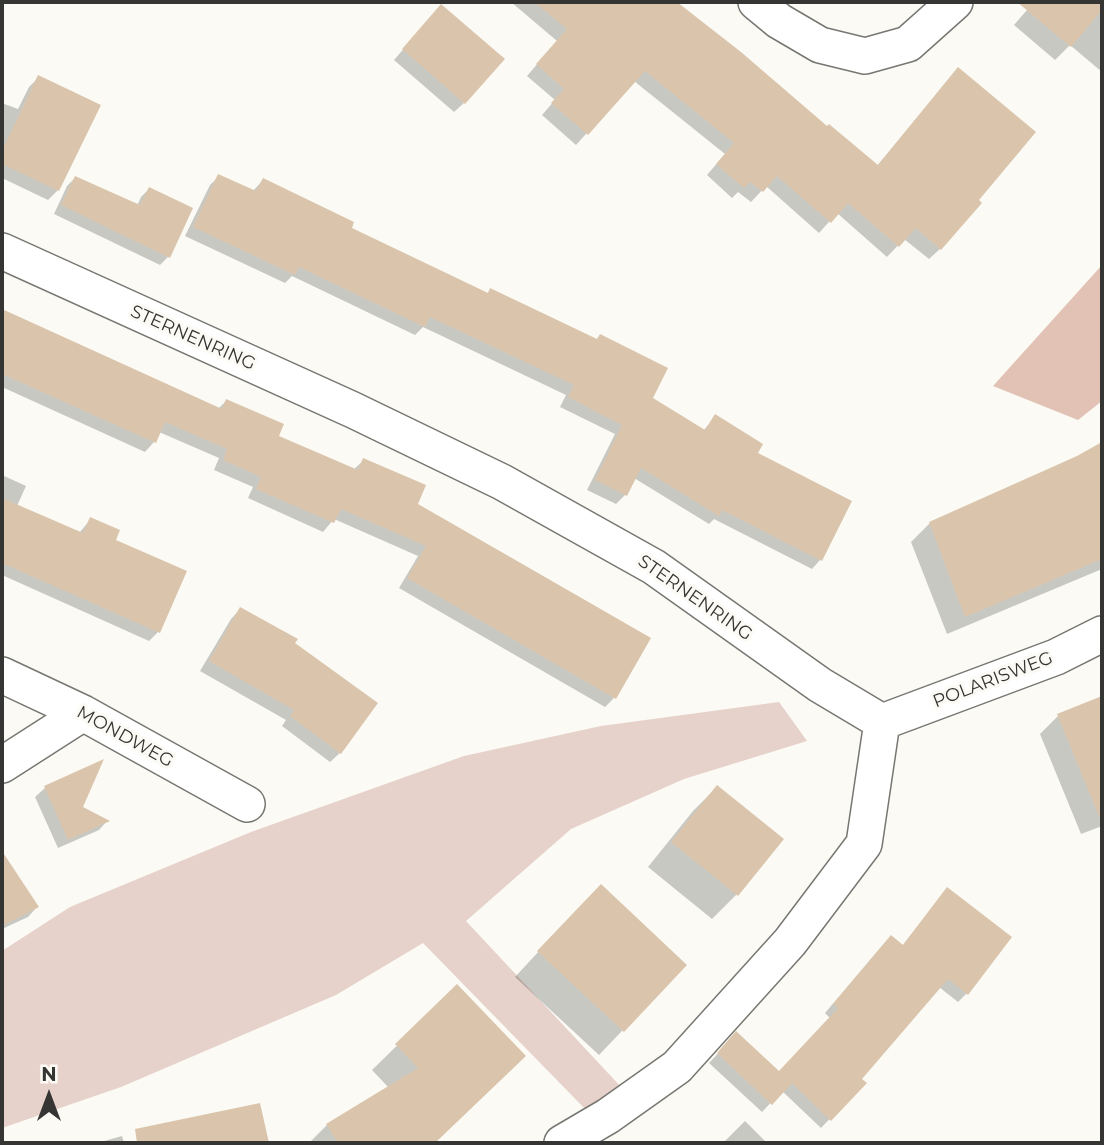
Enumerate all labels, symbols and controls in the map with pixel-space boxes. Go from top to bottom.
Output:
street label: STERNENRING [127,301,259,375]
street label: STERNENRING [634,551,756,645]
street label: POLARISWEG [930,647,1056,713]
street label: MONDWEG [73,702,177,772]
north arrow [14,1061,84,1131]
text: N [41,1063,57,1086]

